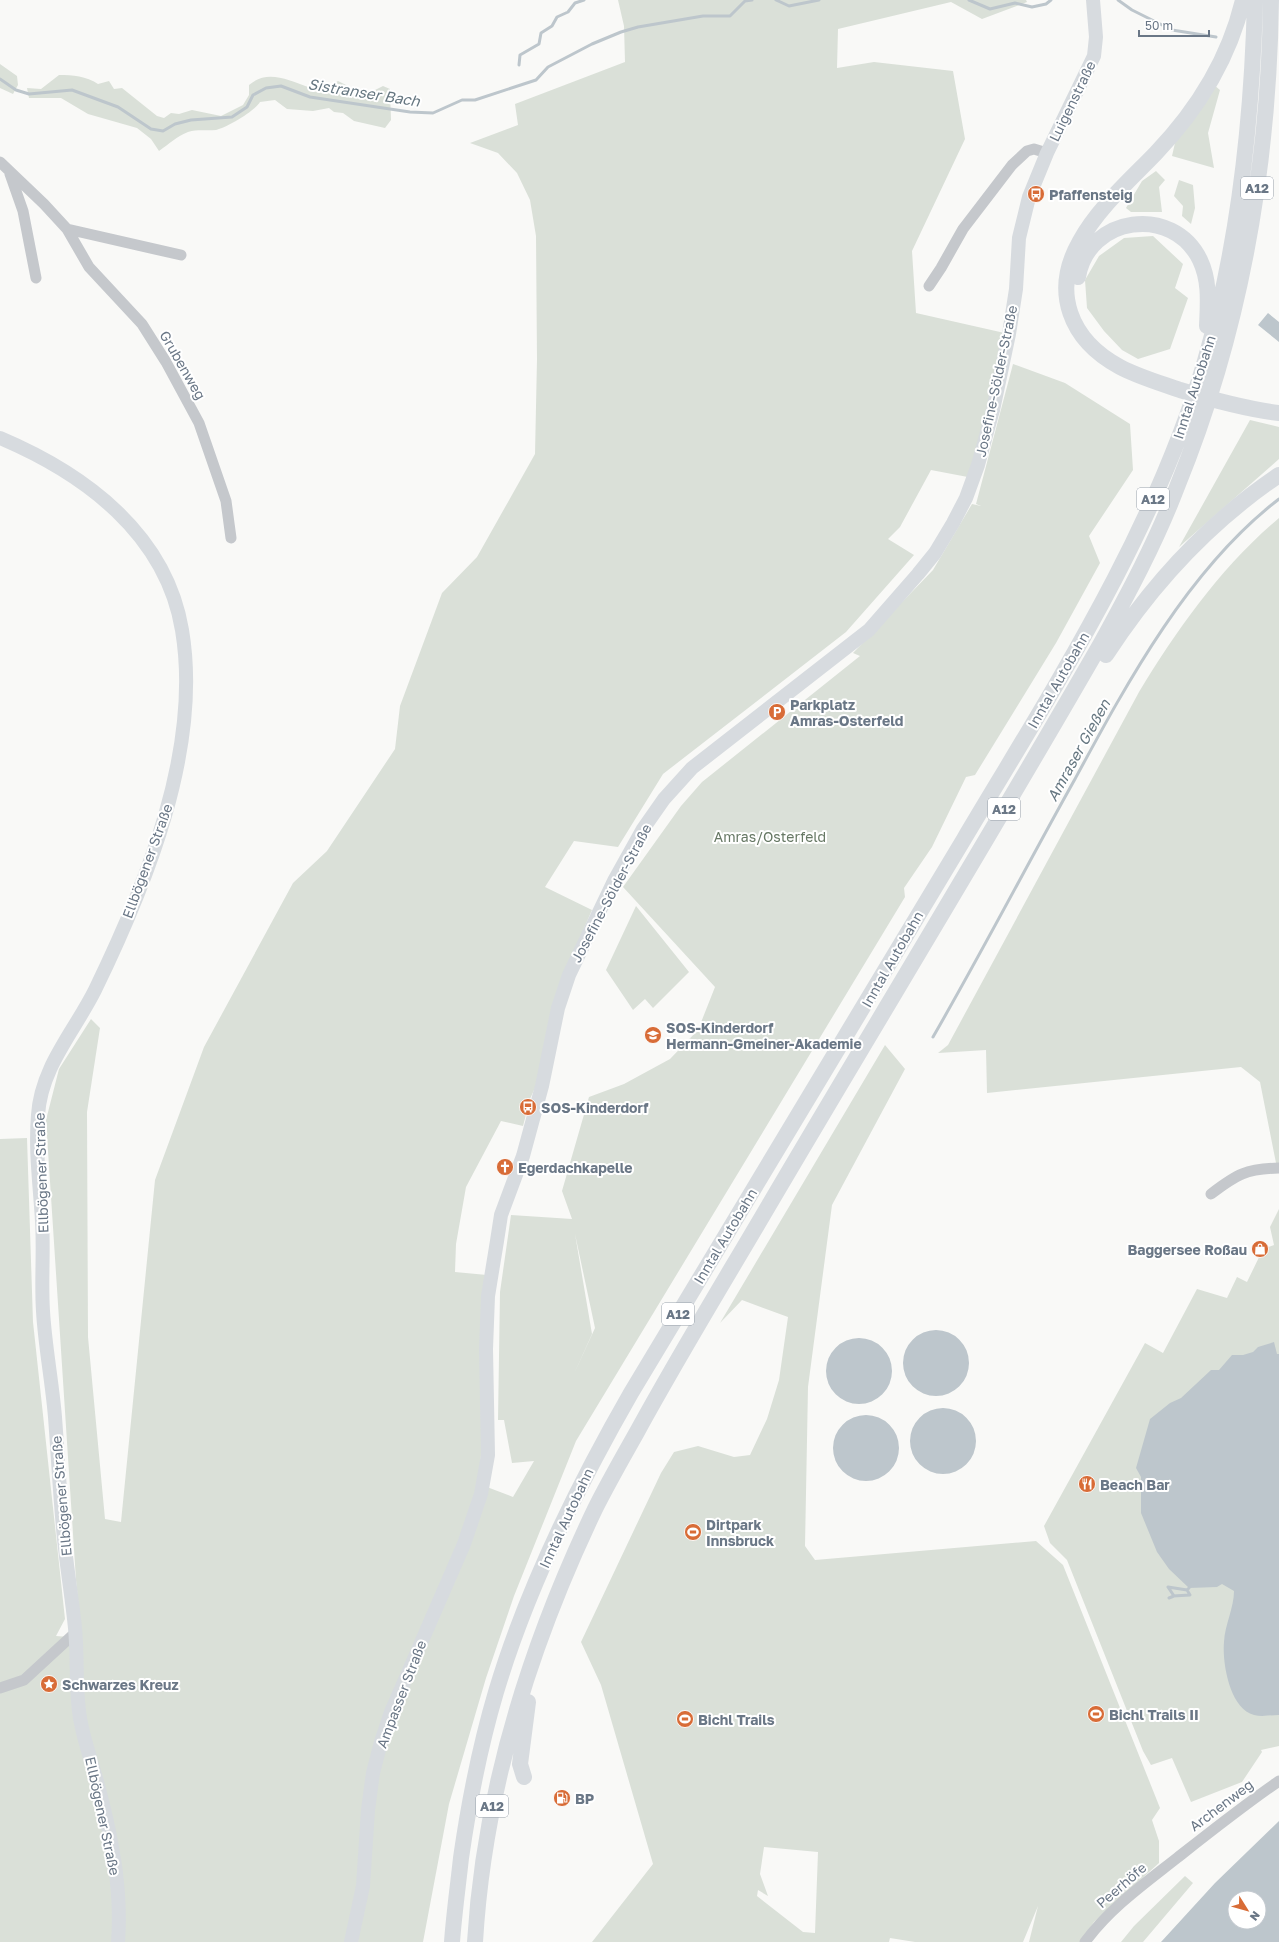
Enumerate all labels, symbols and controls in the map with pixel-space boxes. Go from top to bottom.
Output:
scale bar [1139,12,1209,38]
text: 50 m [1145,18,1173,33]
street label: Luigenstraße [1045,58,1099,144]
water label: Sistranser Bach [307,74,422,110]
road number: A12 [1241,177,1273,199]
bus stop icon: Pfaffensteig [1026,184,1046,204]
place label: Pfaffensteig [1049,186,1133,203]
street label: Josefine-Sölder-Straße [972,304,1020,458]
street label: Grubenweg [156,327,210,403]
street label: Inntal Autobahn [1169,333,1219,441]
road number: A12 [1137,488,1169,510]
street label: Inntal Autobahn [1024,629,1092,731]
water label: Amraser Gießen [1043,695,1114,804]
place label: Parkplatz Amras-Osterfeld [790,696,903,729]
parking icon: Parkplatz Amras-Osterfeld [767,702,787,722]
road number: A12 [988,798,1020,820]
street label: Ellbögener Straße [118,801,176,921]
street label: Josefine-Sölder-Straße [567,821,655,965]
park label: Amras/Osterfeld [714,828,826,845]
street label: Inntal Autobahn [858,908,926,1010]
place label: SOS-Kinderdorf Hermann-Gmeiner-Akademie [666,1019,862,1052]
school or university icon: SOS-Kinderdorf Hermann-Gmeiner-Akademie [643,1025,663,1045]
bus stop icon: SOS-Kinderdorf [518,1097,538,1117]
place label: SOS-Kinderdorf [541,1099,649,1116]
street label: Ellbögener Straße [30,1112,52,1234]
church icon: Egerdachkapelle [495,1157,515,1177]
place label: Egerdachkapelle [518,1159,633,1176]
street label: Inntal Autobahn [690,1185,760,1287]
shop icon: Baggersee Roßau [1250,1239,1270,1259]
place label: Baggersee Roßau [1128,1241,1247,1258]
road number: A12 [662,1303,694,1325]
street label: Ellbögener Straße [47,1435,75,1557]
street label: Inntal Autobahn [535,1465,597,1571]
restaurant icon: Beach Bar [1077,1474,1097,1494]
place label: Beach Bar [1100,1476,1170,1493]
place label: Dirtpark Innsbruck [706,1516,774,1549]
sports icon: Dirtpark Innsbruck [683,1522,703,1542]
street label: Ampasser Straße [373,1638,429,1750]
place icon: Schwarzes Kreuz [39,1674,59,1694]
place label: Schwarzes Kreuz [62,1676,179,1693]
sports icon: Bichl Trails II [1086,1704,1106,1724]
place label: Bichl Trails II [1109,1706,1199,1723]
sports icon: Bichl Trails [675,1709,695,1729]
place label: Bichl Trails [698,1711,775,1728]
street label: Ellbögener Straße [82,1755,124,1877]
street label: Archenweg [1186,1776,1256,1834]
fuel station icon: BP [552,1788,572,1808]
place label: BP [575,1790,594,1807]
road number: A12 [476,1795,508,1817]
street label: Peerhöfe [1093,1859,1149,1911]
north arrow [1227,1890,1267,1930]
text: N [1248,1909,1263,1924]

